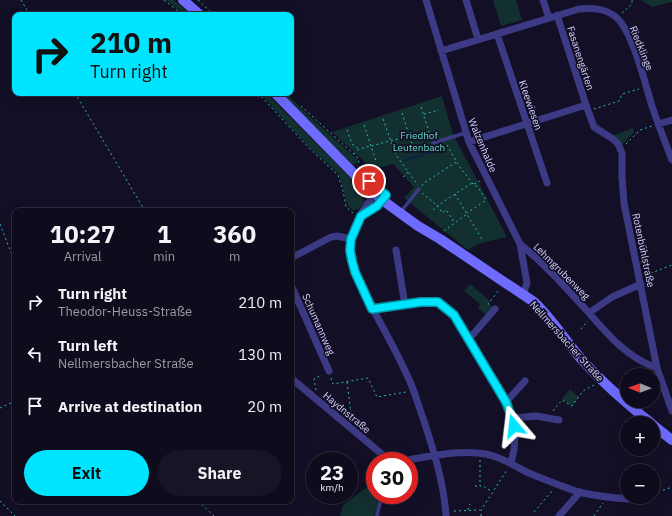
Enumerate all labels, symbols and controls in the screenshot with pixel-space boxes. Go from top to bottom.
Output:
text: 210 m [90,24,172,61]
street label: Riedklinge [627,24,657,73]
street label: Fasanengärten [564,25,597,92]
icon: right [24,28,76,80]
text: Turn right [90,60,168,83]
street label: Kleewiesen [516,79,545,132]
street label: Walzenhalde [465,116,500,175]
park label: Friedhof Leutenbach [393,129,445,154]
pin [352,164,386,198]
icon: arrive [358,170,380,192]
street label: Rotenbühlstraße [629,212,658,289]
text: 10:27 [50,218,115,250]
text: 1 [157,218,171,250]
text: 360 [213,218,256,250]
street label: Lehmgrubenweg [531,240,593,303]
text: Arrival [64,248,102,265]
text: min [153,248,175,265]
text: m [229,248,240,265]
text: Turn right [58,284,127,303]
icon: right [24,291,46,313]
street label: Schumannweg [299,291,338,358]
text: 210 m [238,293,282,312]
street label: Nellmersbacher Straße [527,298,607,385]
text: Theodor-Heuss-Straße [58,303,192,320]
text: Turn left [58,336,118,355]
icon: left [24,343,46,365]
text: 130 m [238,345,282,364]
text: Nellmersbacher Straße [58,355,194,372]
north arrow [620,368,660,408]
map controls [620,368,660,504]
street label: Haydnstraße [320,389,373,436]
icon: arrive [24,395,46,417]
text: Arrive at destination [58,397,202,416]
text: 20 m [247,397,282,416]
position arrow [493,405,535,447]
button: + [620,416,660,456]
button: Exit [24,450,149,496]
button: Share [157,450,282,496]
speed limit sign: 30 [366,452,418,504]
text: 23 [320,459,344,486]
button: − [620,464,660,504]
text: km/h [320,481,344,494]

